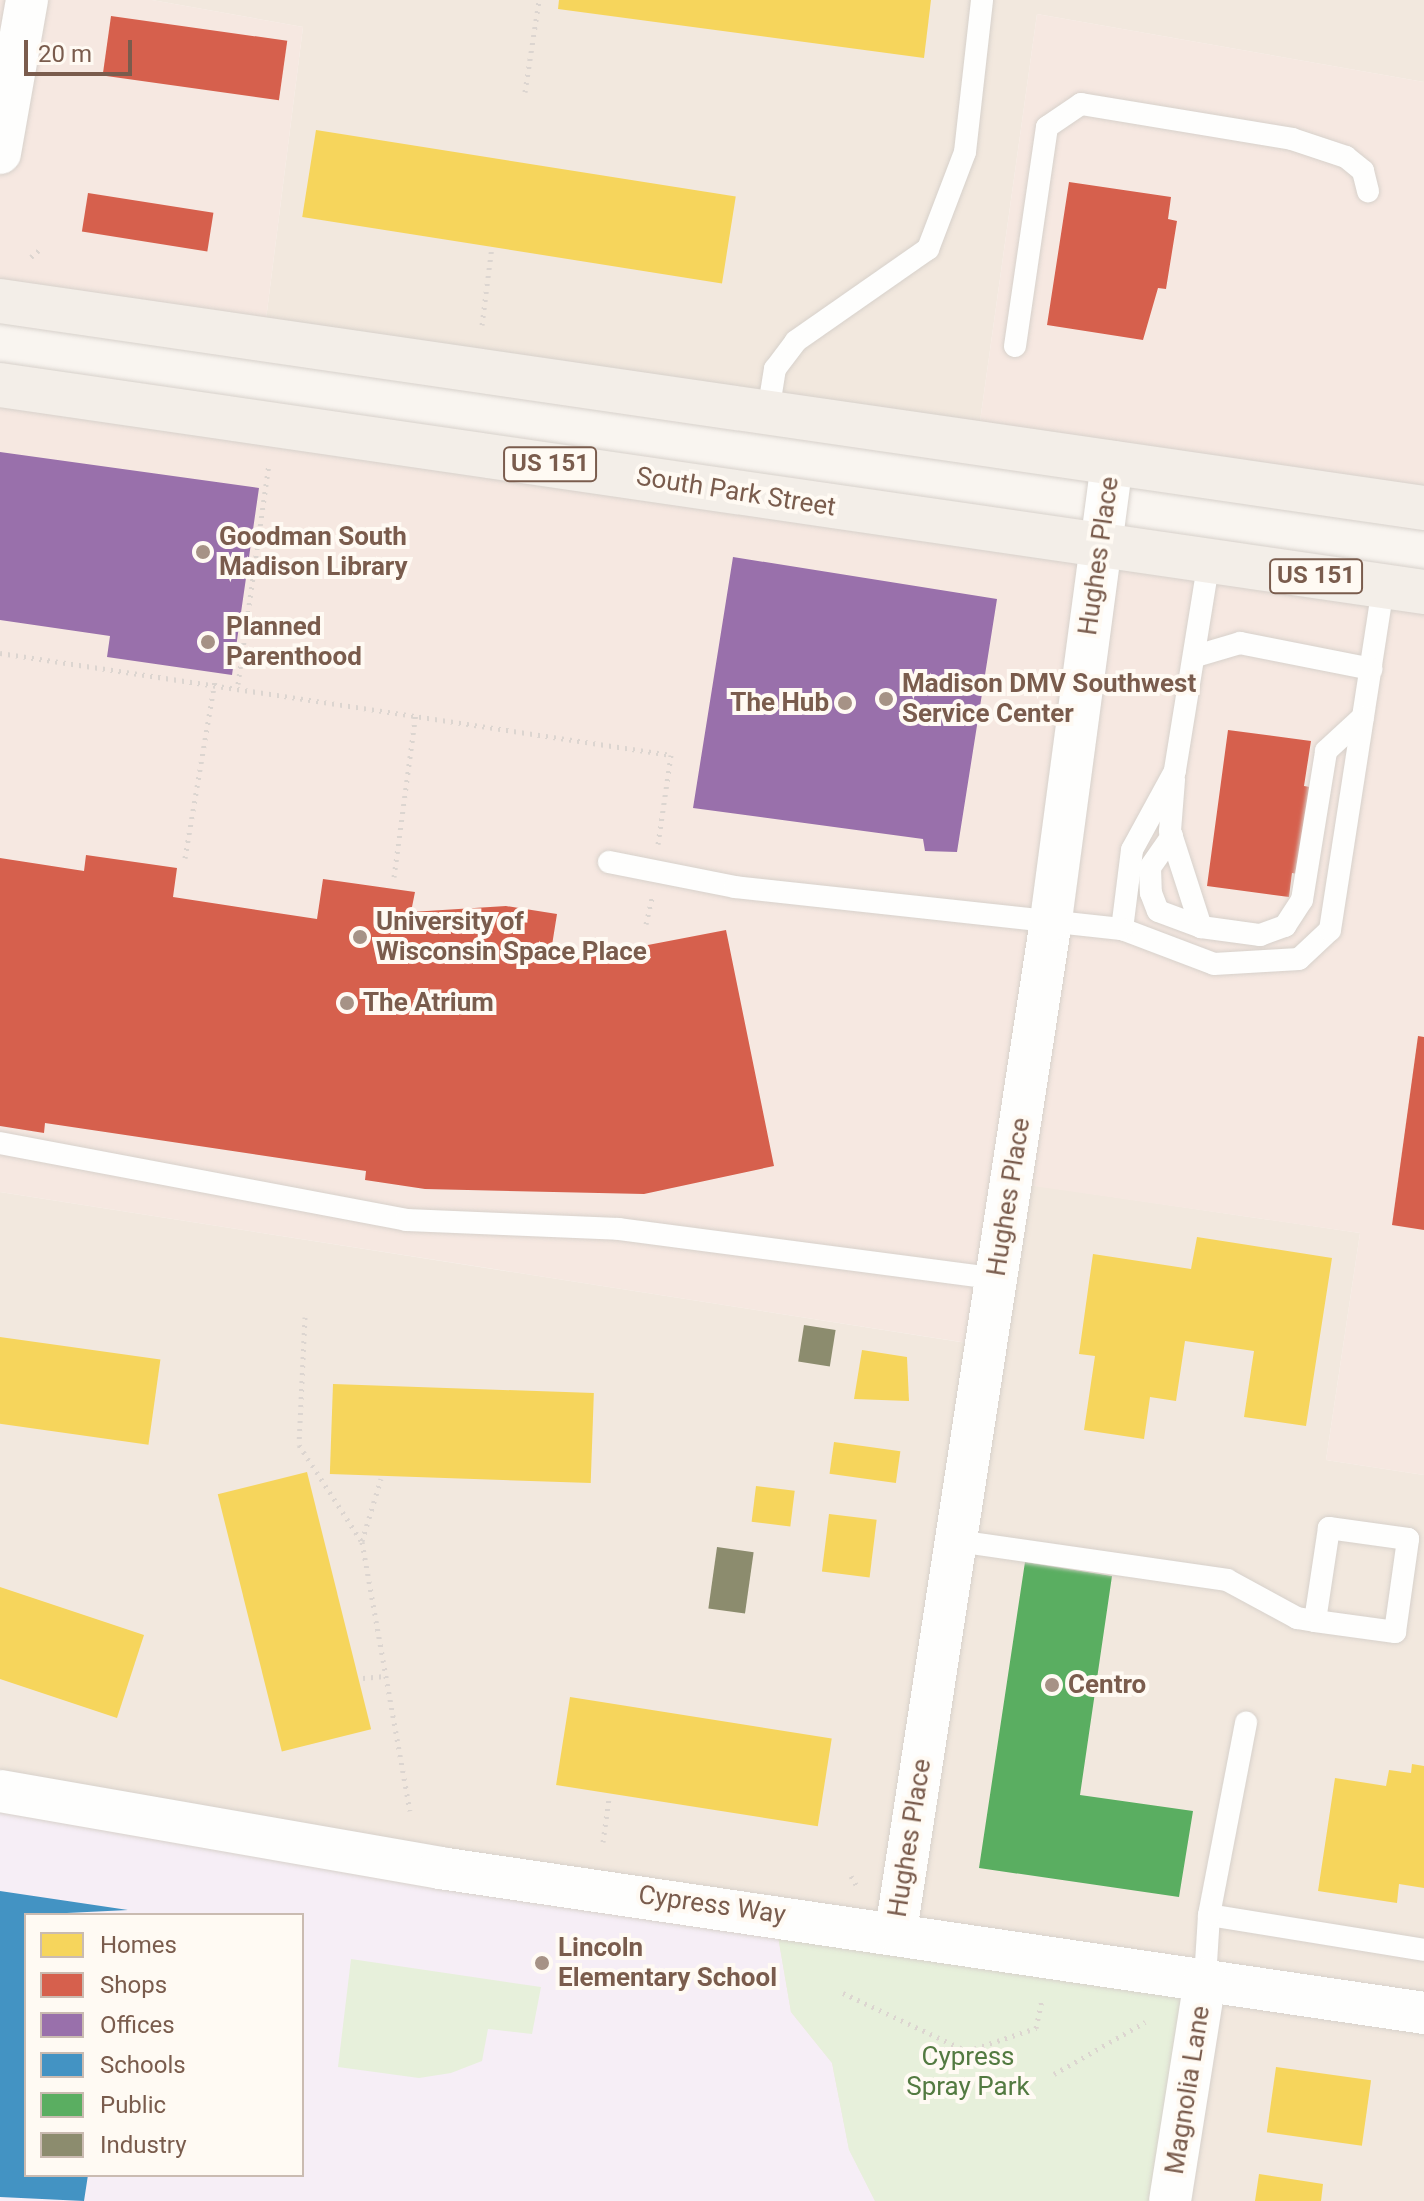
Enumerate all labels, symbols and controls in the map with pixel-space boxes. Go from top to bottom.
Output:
scale bar [28,24,136,74]
text: 20 m [38,40,92,68]
road number: US 151 [502,444,598,484]
street label: South Park Street [634,461,838,523]
street label: Hughes Place [1072,475,1126,637]
place label: Goodman South Madison Library [219,521,408,582]
marker: Goodman South Madison Library [194,543,212,561]
road number: US 151 [1268,556,1364,596]
place label: Planned Parenthood [226,611,362,672]
marker: Planned Parenthood [197,631,219,653]
place label: Madison DMV Southwest Service Center [902,668,1196,730]
place label: The Hub [730,687,829,719]
marker: Madison DMV Southwest Service Center [877,690,895,708]
marker: The Hub [836,694,854,712]
place label: University of Wisconsin Space Place [376,906,647,968]
marker: University of Wisconsin Space Place [351,928,369,946]
place label: The Atrium [363,987,494,1019]
marker: The Atrium [338,994,356,1012]
street label: Hughes Place [981,1116,1037,1278]
place label: Centro [1068,1669,1146,1701]
marker: Centro [1043,1676,1061,1694]
street label: Hughes Place [882,1757,938,1919]
street label: Cypress Way [636,1879,788,1931]
legend [24,1913,304,2177]
text: Homes [100,1931,177,1959]
place label: Lincoln Elementary School [558,1932,777,1994]
marker: Lincoln Elementary School [533,1954,551,1972]
text: Shops [100,1971,167,1999]
street label: Magnolia Lane [1159,2004,1217,2176]
text: Offices [100,2011,175,2039]
park label: Cypress Spray Park [906,2041,1030,2102]
text: Schools [100,2051,186,2079]
text: Public [100,2091,166,2119]
text: Industry [100,2131,186,2159]

